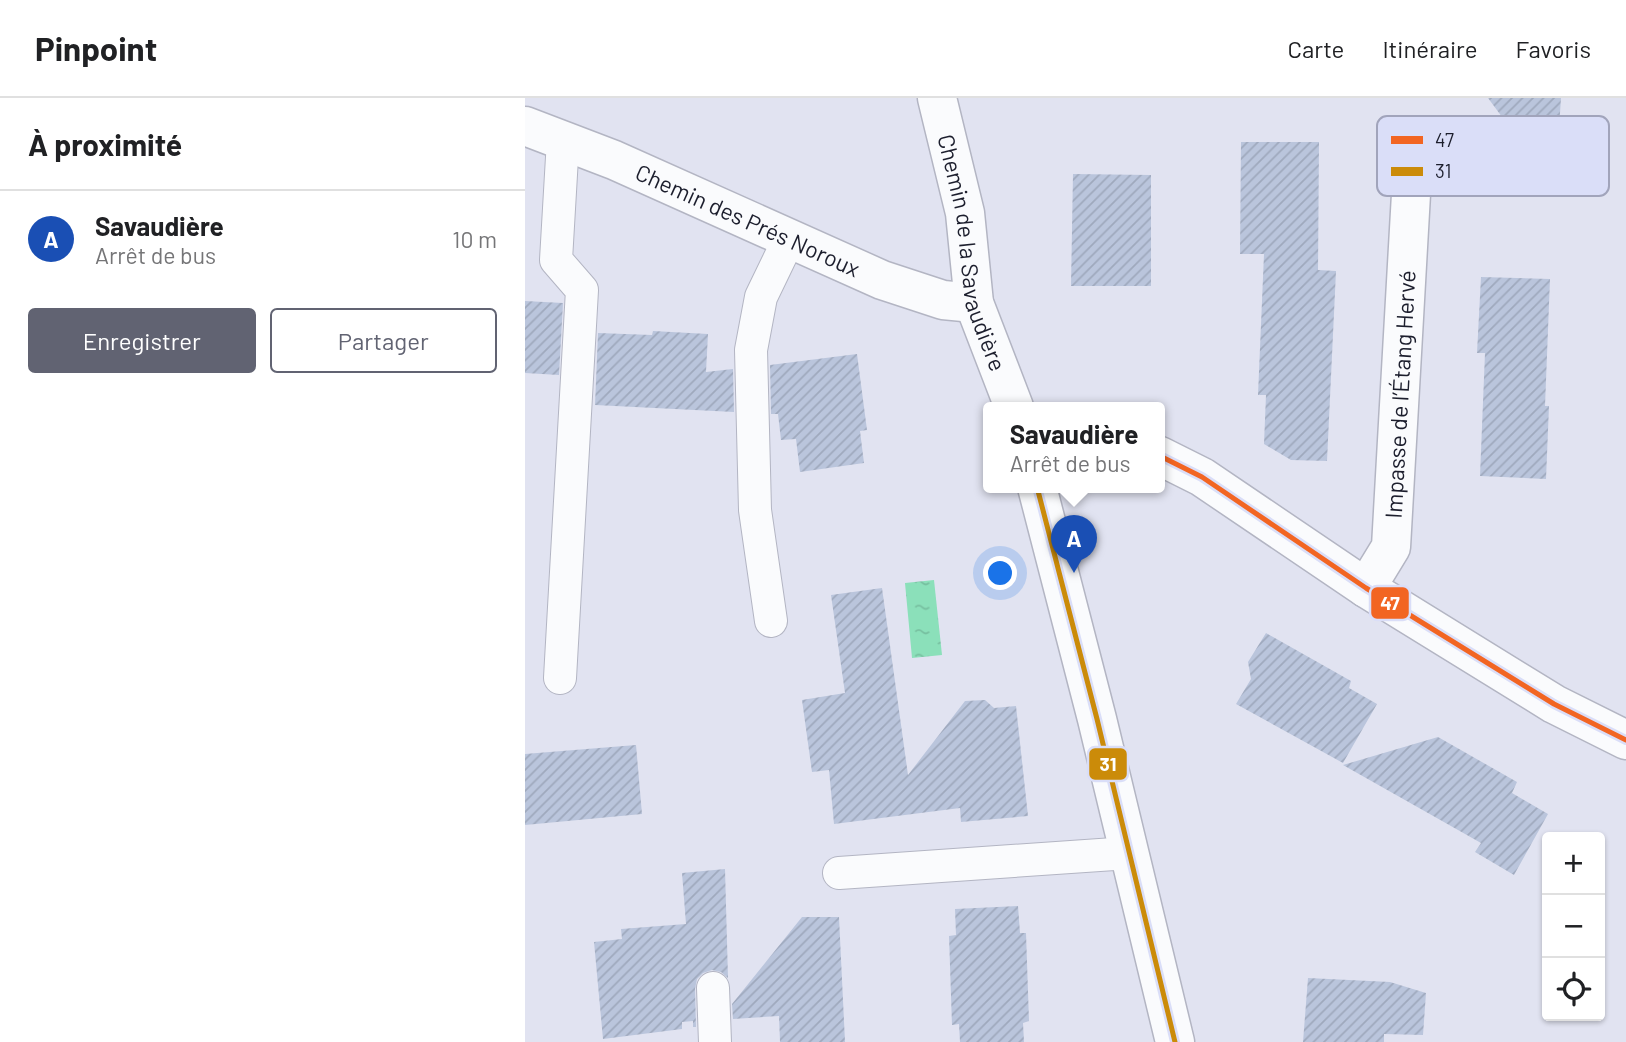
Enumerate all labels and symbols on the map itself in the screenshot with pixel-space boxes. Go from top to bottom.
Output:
legend [1377,116,1609,196]
text: 47 [1435,128,1454,151]
street label: Chemin de la Savaudière [932,131,1013,375]
street label: Chemin des Prés Noroux [631,158,864,282]
text: 31 [1435,159,1451,182]
street label: Impasse de l’Étang Hervé [1379,269,1421,519]
pin: A [1051,515,1097,573]
your location [983,556,1017,590]
line badge: 47 [1370,586,1410,620]
text: 47 [1380,591,1400,614]
line badge: 31 [1088,747,1128,781]
text: 31 [1100,752,1116,775]

